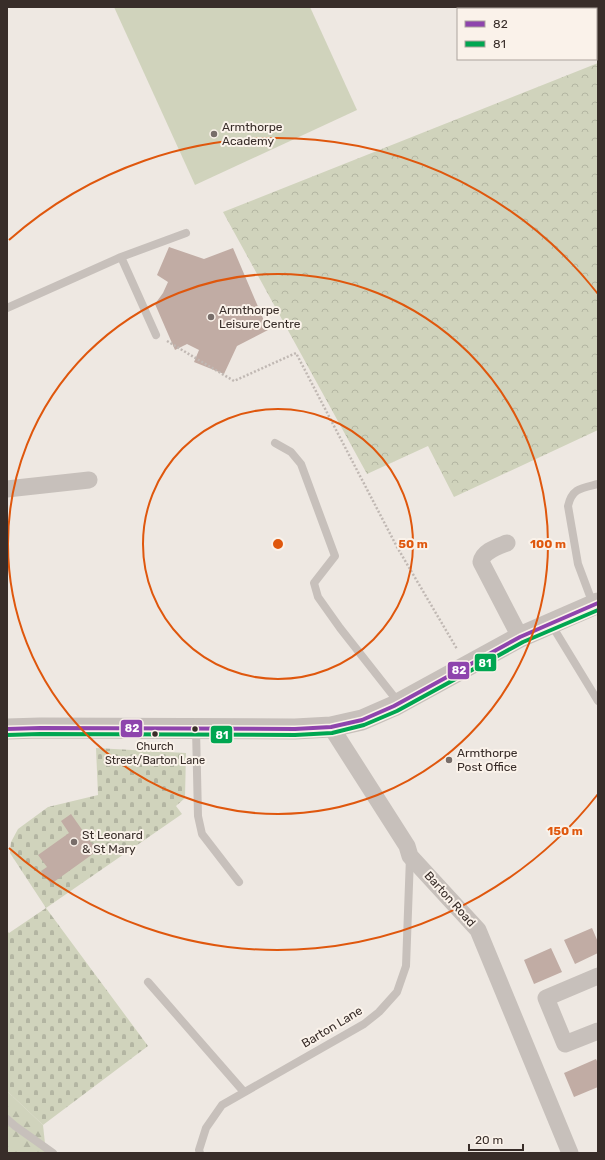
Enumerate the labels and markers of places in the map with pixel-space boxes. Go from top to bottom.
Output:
place label: Armthorpe Academy [222,120,283,148]
marker: Armthorpe Academy [209,129,219,139]
place label: Armthorpe Leisure Centre [219,303,301,331]
marker: Armthorpe Leisure Centre [206,312,216,322]
centre of rings [271,537,285,551]
unlabelled marker [190,724,200,734]
marker: Church Street/Barton Lane [150,729,160,739]
place label: Church Street/Barton Lane [105,740,205,767]
place label: Armthorpe Post Office [457,746,518,774]
marker: Armthorpe Post Office [444,755,454,765]
place label: St Leonard & St Mary [82,828,143,856]
marker: St Leonard & St Mary [69,837,79,847]

